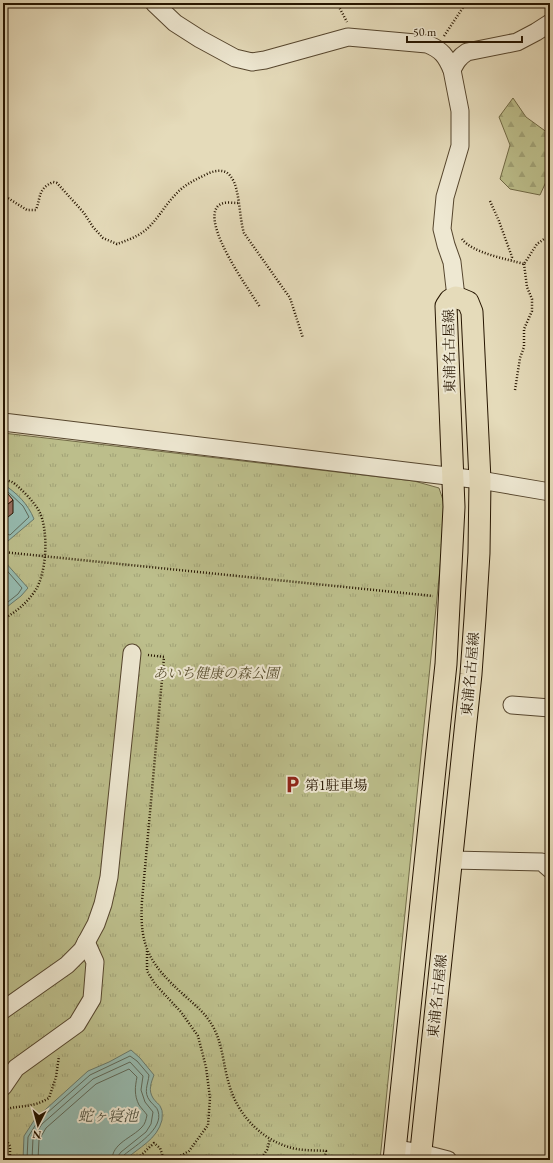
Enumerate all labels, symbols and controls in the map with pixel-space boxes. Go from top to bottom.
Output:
scale bar [407,18,522,44]
text: 50 m [413,24,437,40]
street label: 東浦名古屋線 [439,309,459,393]
street label: 東浦名古屋線 [457,631,483,717]
park label: あいち健康の森公園 [153,664,281,682]
parking icon: 第1駐車場 [282,775,302,795]
place label: 第1駐車場 [305,776,368,794]
street label: 東浦名古屋線 [424,953,450,1039]
north arrow [18,1105,58,1145]
water label: 蛇ヶ寝池 [78,1106,140,1125]
text: N [32,1128,42,1142]

